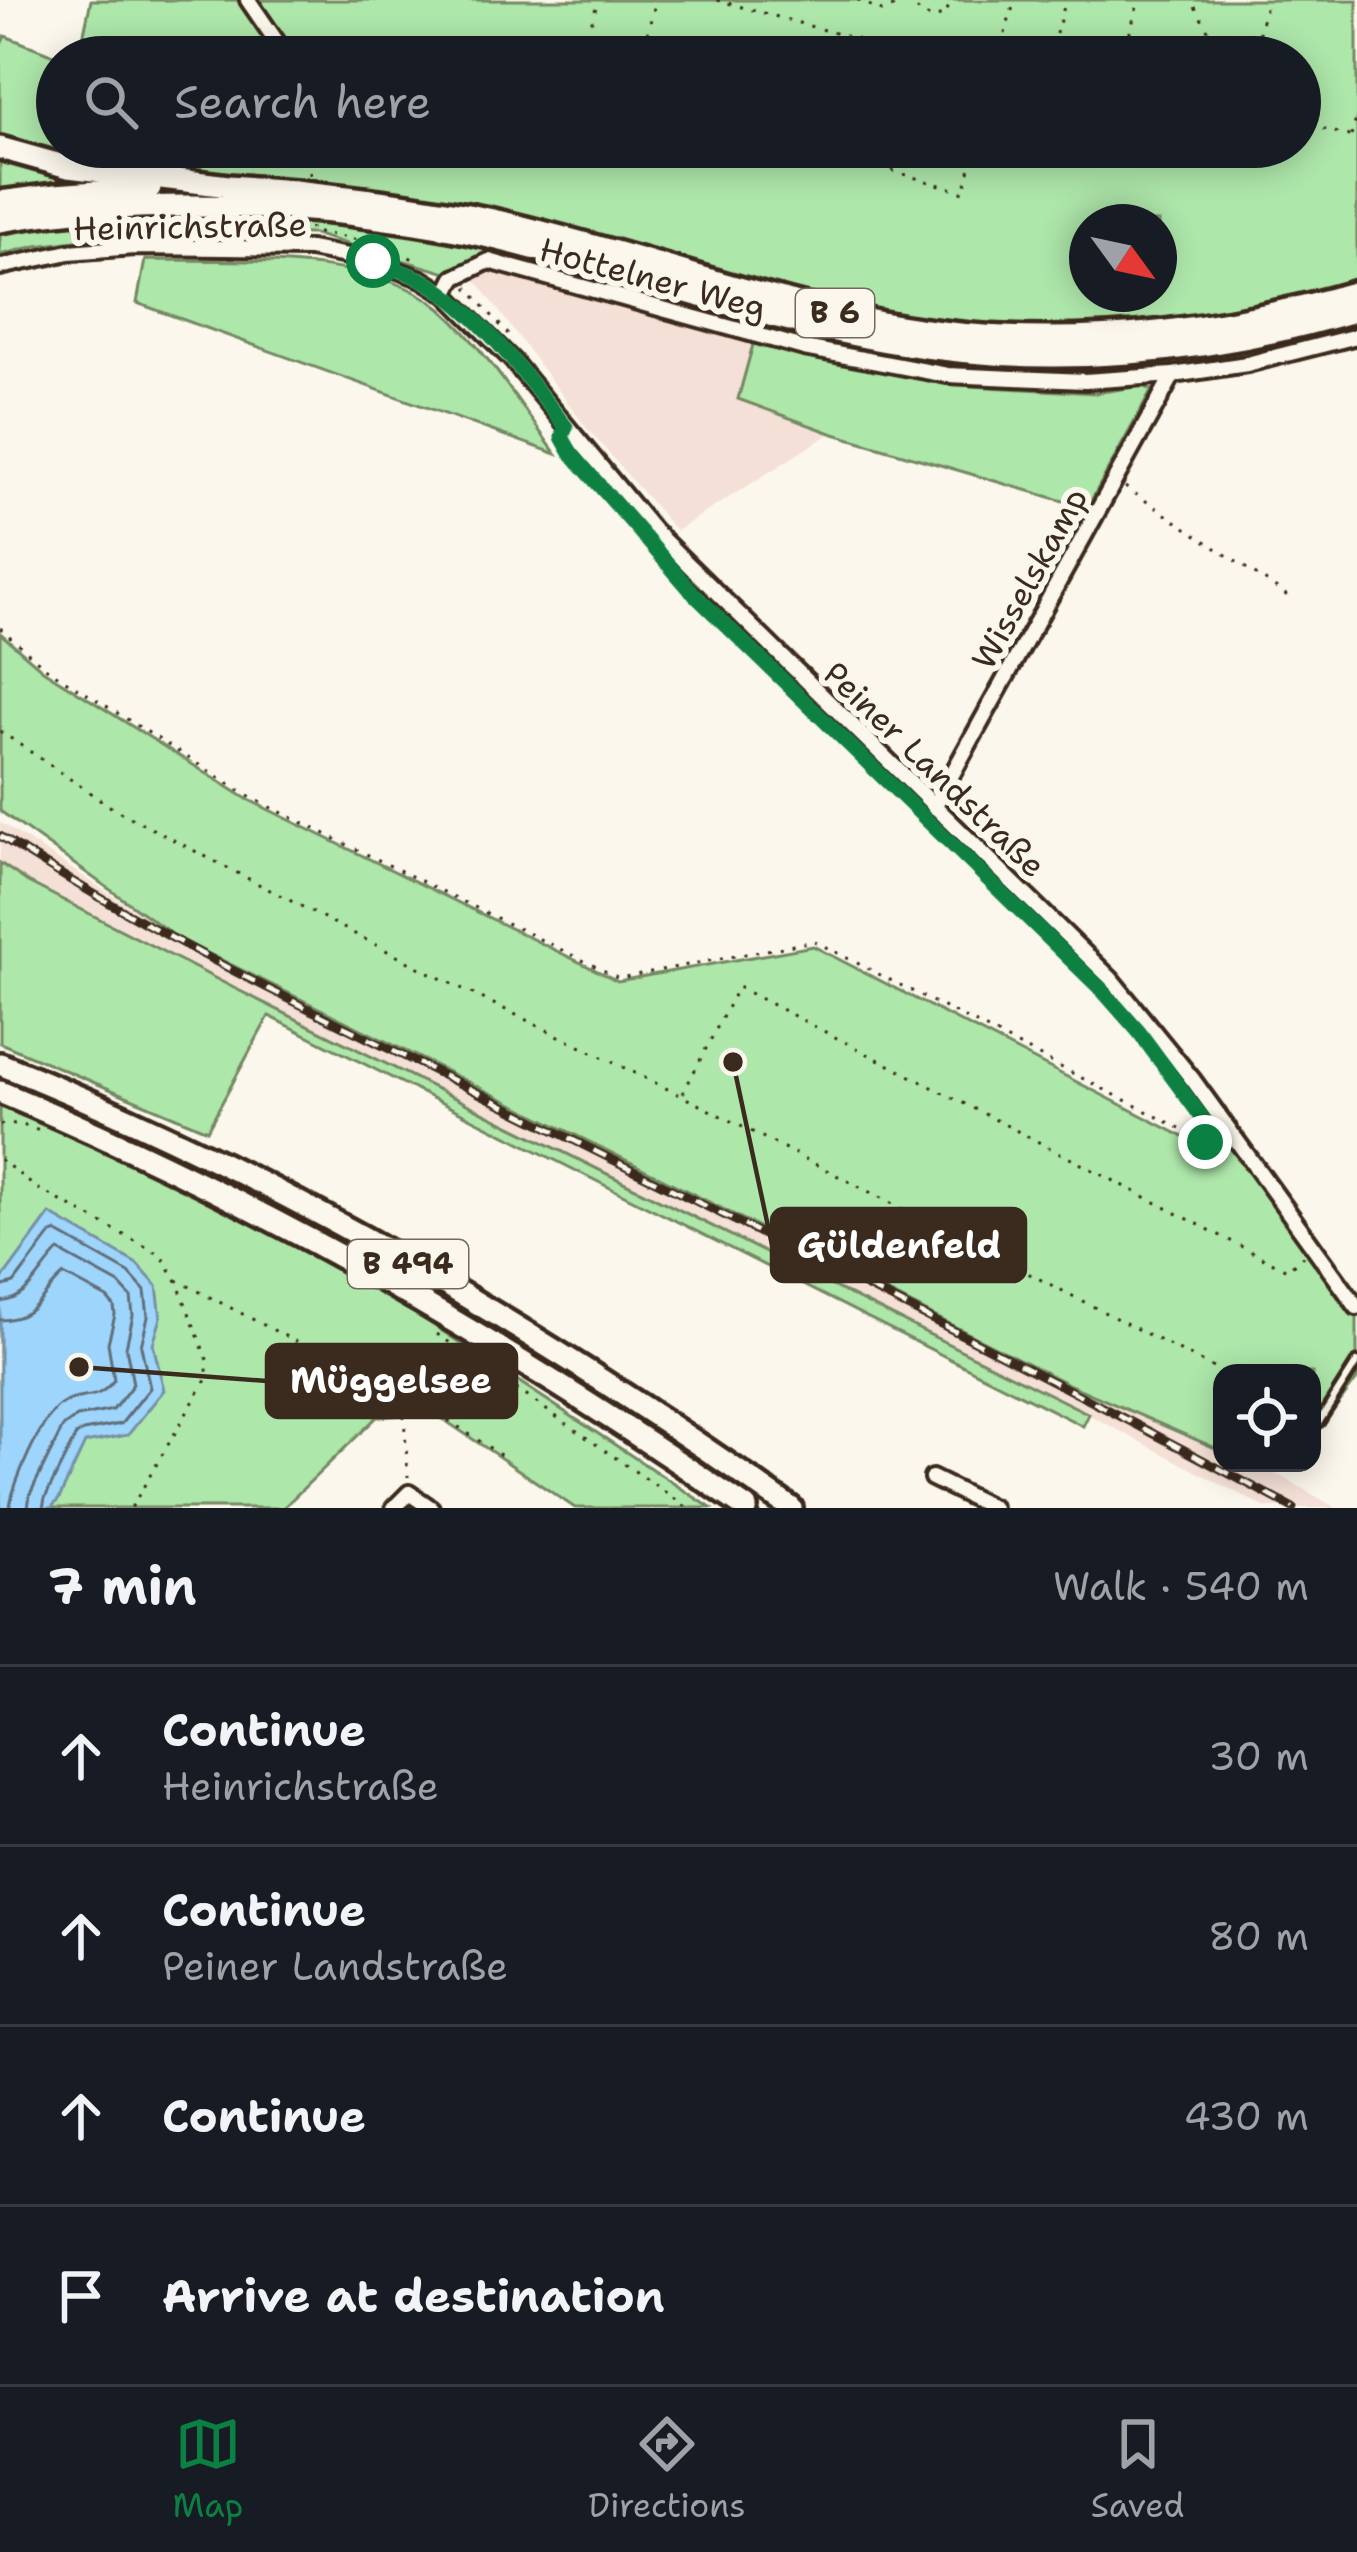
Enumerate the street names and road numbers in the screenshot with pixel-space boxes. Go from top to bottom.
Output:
street label: Heinrichstraße [73,202,307,251]
street label: Hottelner Weg [535,227,771,330]
road number: B 6 [796,289,874,337]
street label: Wisselskamp [961,479,1098,677]
street label: Peiner Landstraße [814,651,1056,887]
road number: B 494 [348,1240,468,1288]

